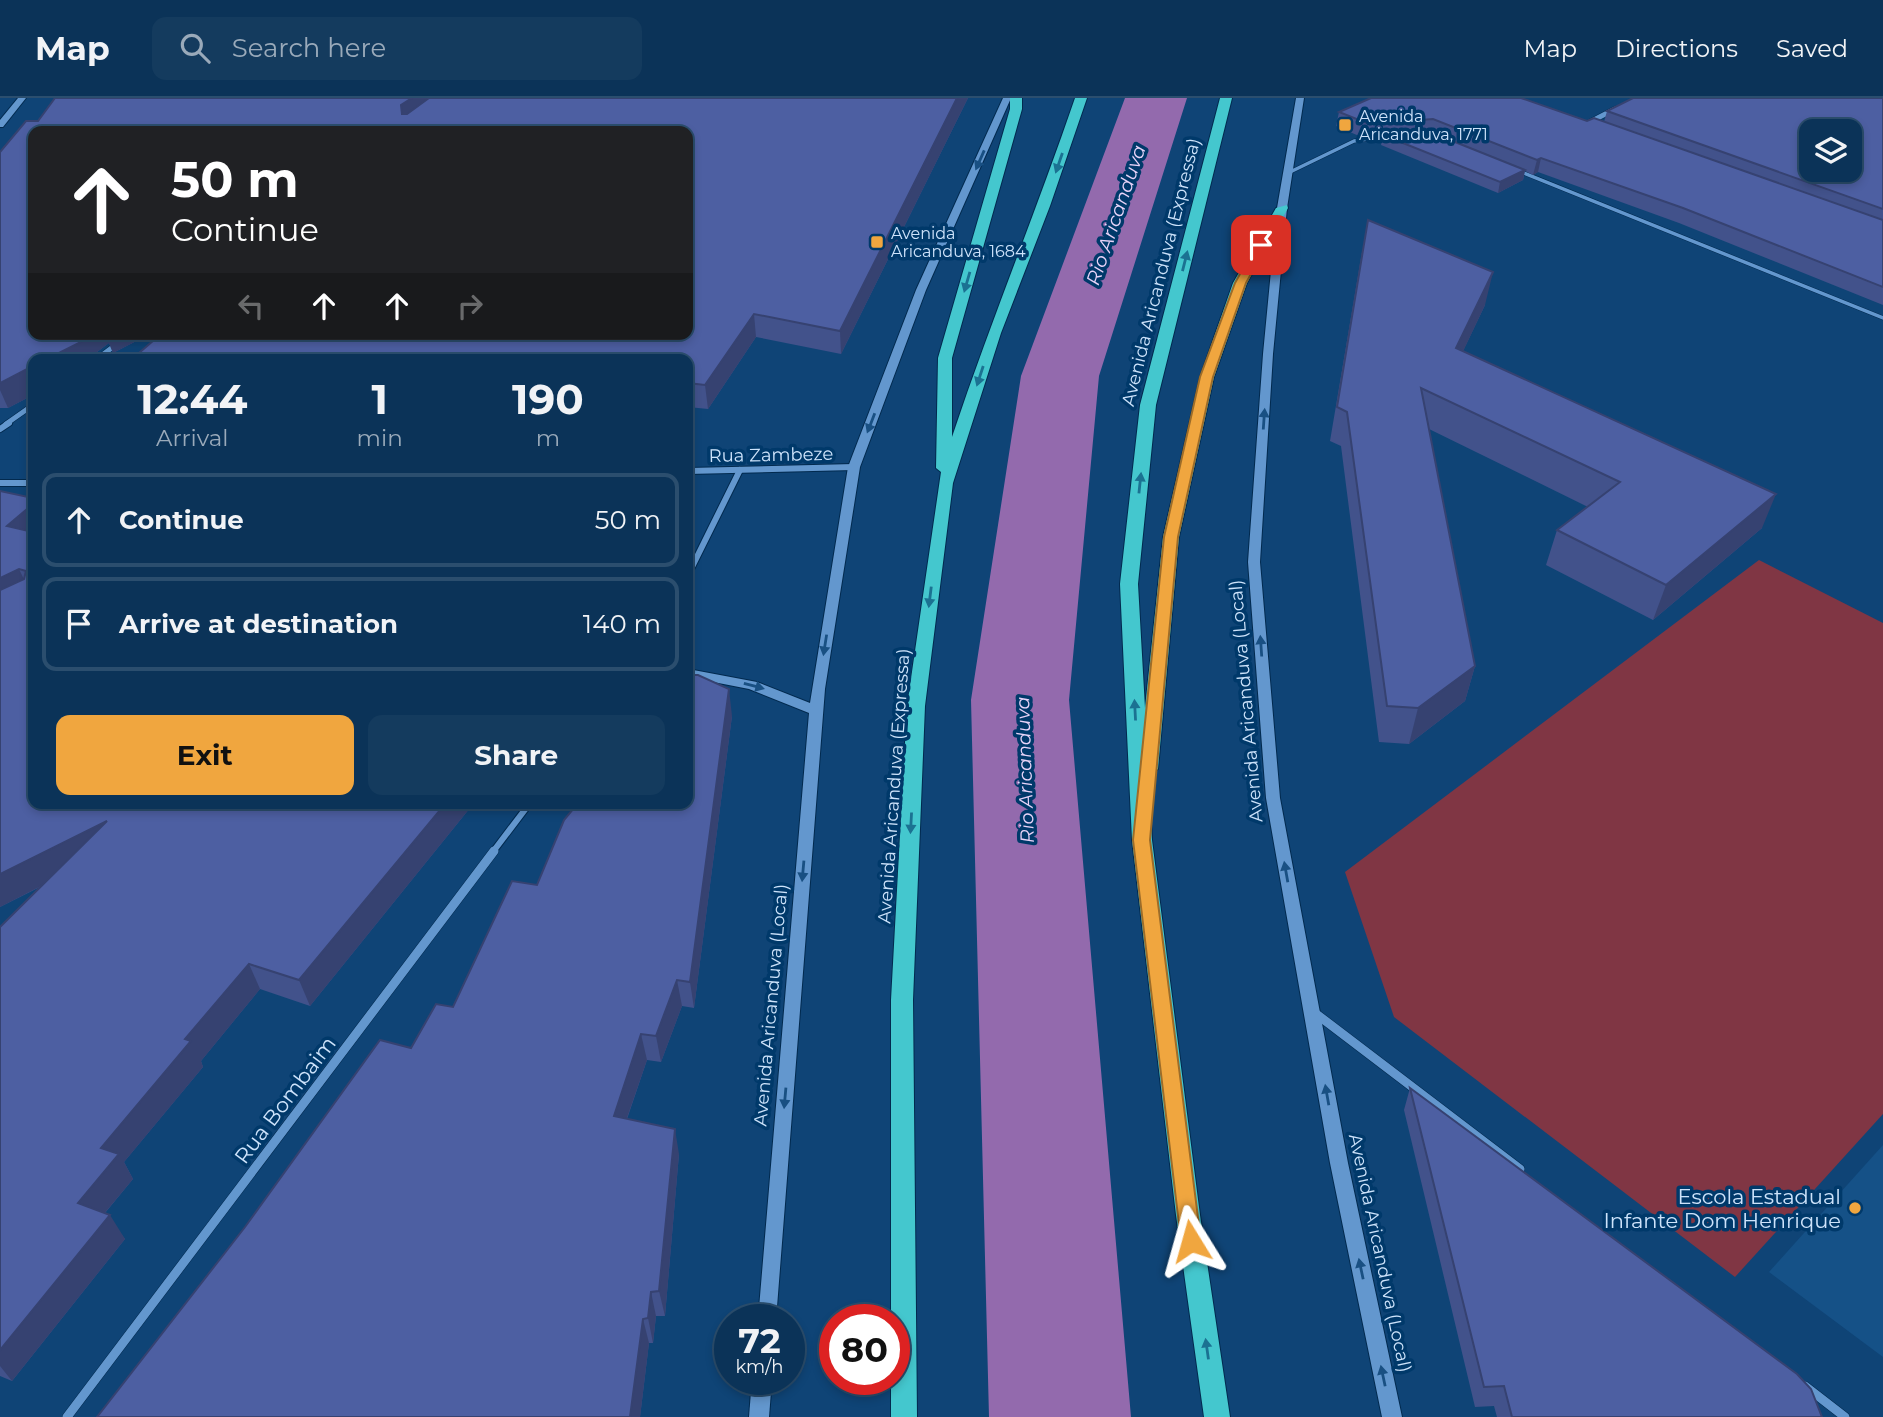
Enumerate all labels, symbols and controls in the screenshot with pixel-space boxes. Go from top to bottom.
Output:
search box [152,17,642,80]
text: Map [35,28,110,68]
icon: search [176,29,214,67]
text: Search here [232,32,386,64]
text: Map [1524,34,1577,63]
text: Directions [1615,34,1738,63]
text: Saved [1776,34,1848,63]
place label: Avenida Aricanduva, 1771 [1359,107,1488,144]
marker: Avenida Aricanduva, 1771 [1337,117,1353,133]
map controls [1799,119,1862,182]
button: layers [1799,119,1862,182]
street label: Avenida Aricanduva (Expressa) [1117,136,1205,408]
water label: Rio Aricanduva [1081,142,1151,288]
text: 50 m [171,150,299,209]
one-way arrow [974,150,986,170]
one-way arrow [1053,152,1064,173]
icon: ahead [56,154,147,245]
text: Continue [171,210,319,249]
pin [1231,215,1291,275]
place label: Avenida Aricanduva, 1684 [891,224,1026,261]
icon: arrive [1242,226,1280,264]
marker: Avenida Aricanduva, 1684 [869,234,885,250]
one-way arrow [1180,249,1191,271]
one-way arrow [961,271,971,292]
icon: left [232,287,270,325]
icon: ahead [305,287,343,325]
icon: ahead [378,287,416,325]
icon: right [451,287,489,325]
one-way arrow [974,365,985,386]
text: 12:44 [137,373,247,425]
text: 1 [371,373,388,425]
text: 190 [512,373,584,425]
one-way arrow [1258,408,1269,430]
one-way arrow [866,412,877,433]
text: Arrival [156,424,229,452]
text: min [357,424,403,452]
text: m [536,424,560,452]
street label: Rua Zambeze [708,443,834,467]
one-way arrow [1135,472,1146,494]
icon: ahead [60,501,98,539]
text: Continue [119,504,244,536]
text: 50 m [595,504,661,536]
street label: Avenida Aricanduva (Local) [1224,579,1268,823]
one-way arrow [925,586,936,608]
icon: arrive [60,605,98,643]
text: Arrive at destination [119,608,398,640]
text: 140 m [583,608,661,640]
one-way arrow [819,634,830,656]
one-way arrow [1255,635,1266,657]
street label: Avenida Aricanduva (Expressa) [873,648,915,924]
one-way arrow [743,681,765,692]
water label: Rio Aricanduva [1011,696,1039,844]
one-way arrow [1130,699,1141,721]
button: Exit [56,715,354,795]
button: Share [368,715,665,795]
one-way arrow [905,812,916,834]
one-way arrow [797,860,808,882]
one-way arrow [1280,861,1291,883]
street label: Avenida Aricanduva (Local) [749,883,793,1127]
street label: Rua Bombaim [229,1031,341,1169]
one-way arrow [1321,1084,1332,1106]
one-way arrow [779,1087,790,1109]
street label: Avenida Aricanduva (Local) [1344,1132,1416,1374]
place label: Escola Estadual Infante Dom Henrique [1603,1184,1841,1233]
marker: Escola Estadual Infante Dom Henrique [1847,1200,1863,1216]
position arrow [1154,1204,1228,1278]
one-way arrow [1355,1258,1366,1280]
speed limit sign: 80 [819,1304,910,1395]
text: 72 [738,1319,781,1362]
one-way arrow [1201,1338,1212,1360]
text: km/h [735,1356,784,1378]
one-way arrow [1378,1365,1389,1387]

